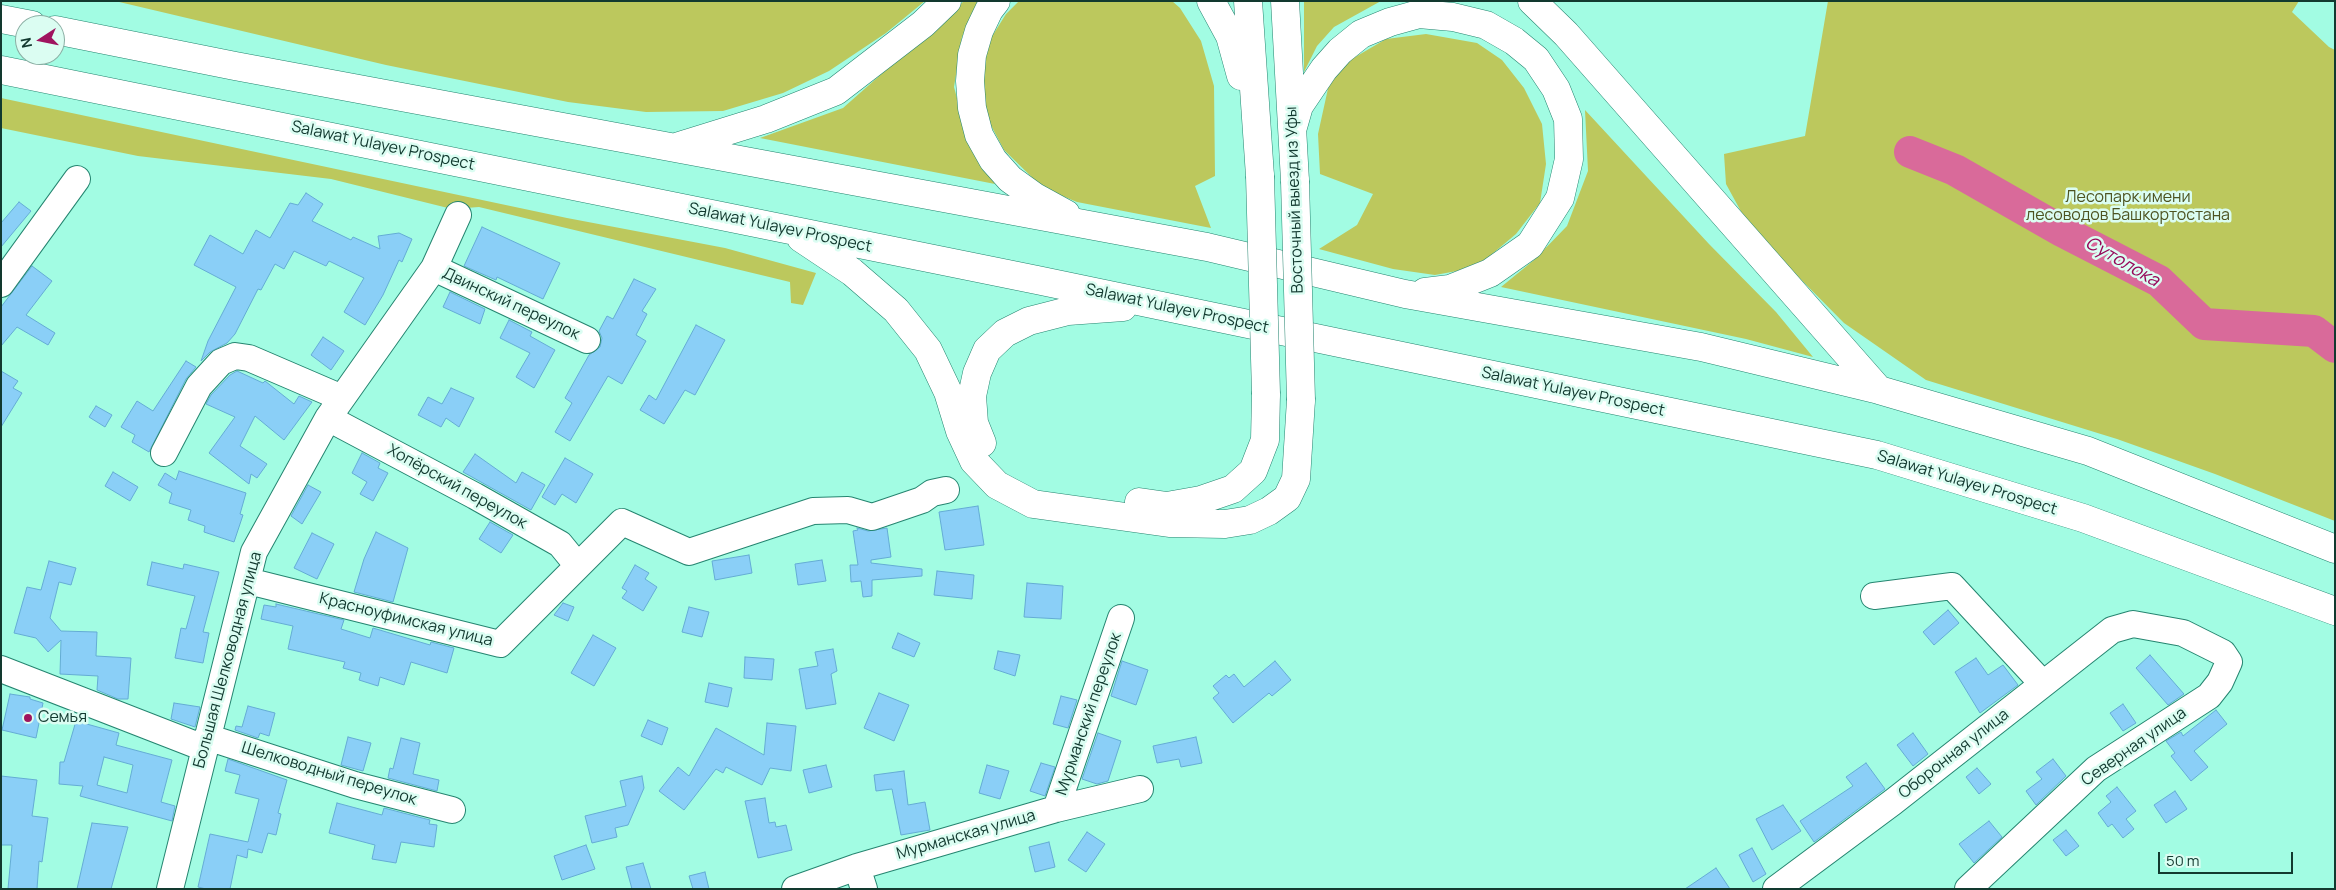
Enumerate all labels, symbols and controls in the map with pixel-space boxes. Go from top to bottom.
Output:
north arrow [15,15,65,65]
text: N [15,36,36,50]
street label: Восточный выезд из Уфы [1282,106,1308,294]
street label: Salawat Yulayev Prospect [290,117,476,175]
park label: Лесопарк имени лесоводов Башкортостана [2026,188,2230,226]
street label: Salawat Yulayev Prospect [687,199,873,257]
water label: Сутолока [2081,232,2163,292]
street label: Двинский переулок [439,264,583,344]
street label: Salawat Yulayev Prospect [1084,280,1270,338]
street label: Salawat Yulayev Prospect [1480,363,1666,421]
street label: Хопёрский переулок [384,441,530,533]
street label: Salawat Yulayev Prospect [1875,447,2059,519]
street label: Большая Шелководная улица [190,550,266,770]
street label: Красноуфимская улица [317,589,495,651]
street label: Мурманский переулок [1052,630,1126,798]
street label: Северная улица [2078,704,2190,790]
street label: Оборонная улица [1895,705,2013,803]
place label: Семья [38,708,87,728]
marker: Семья [22,712,34,724]
street label: Шелководный переулок [239,738,419,810]
street label: Мурманская улица [894,806,1038,864]
scale bar [2161,842,2296,874]
text: 50 m [2166,850,2200,871]

